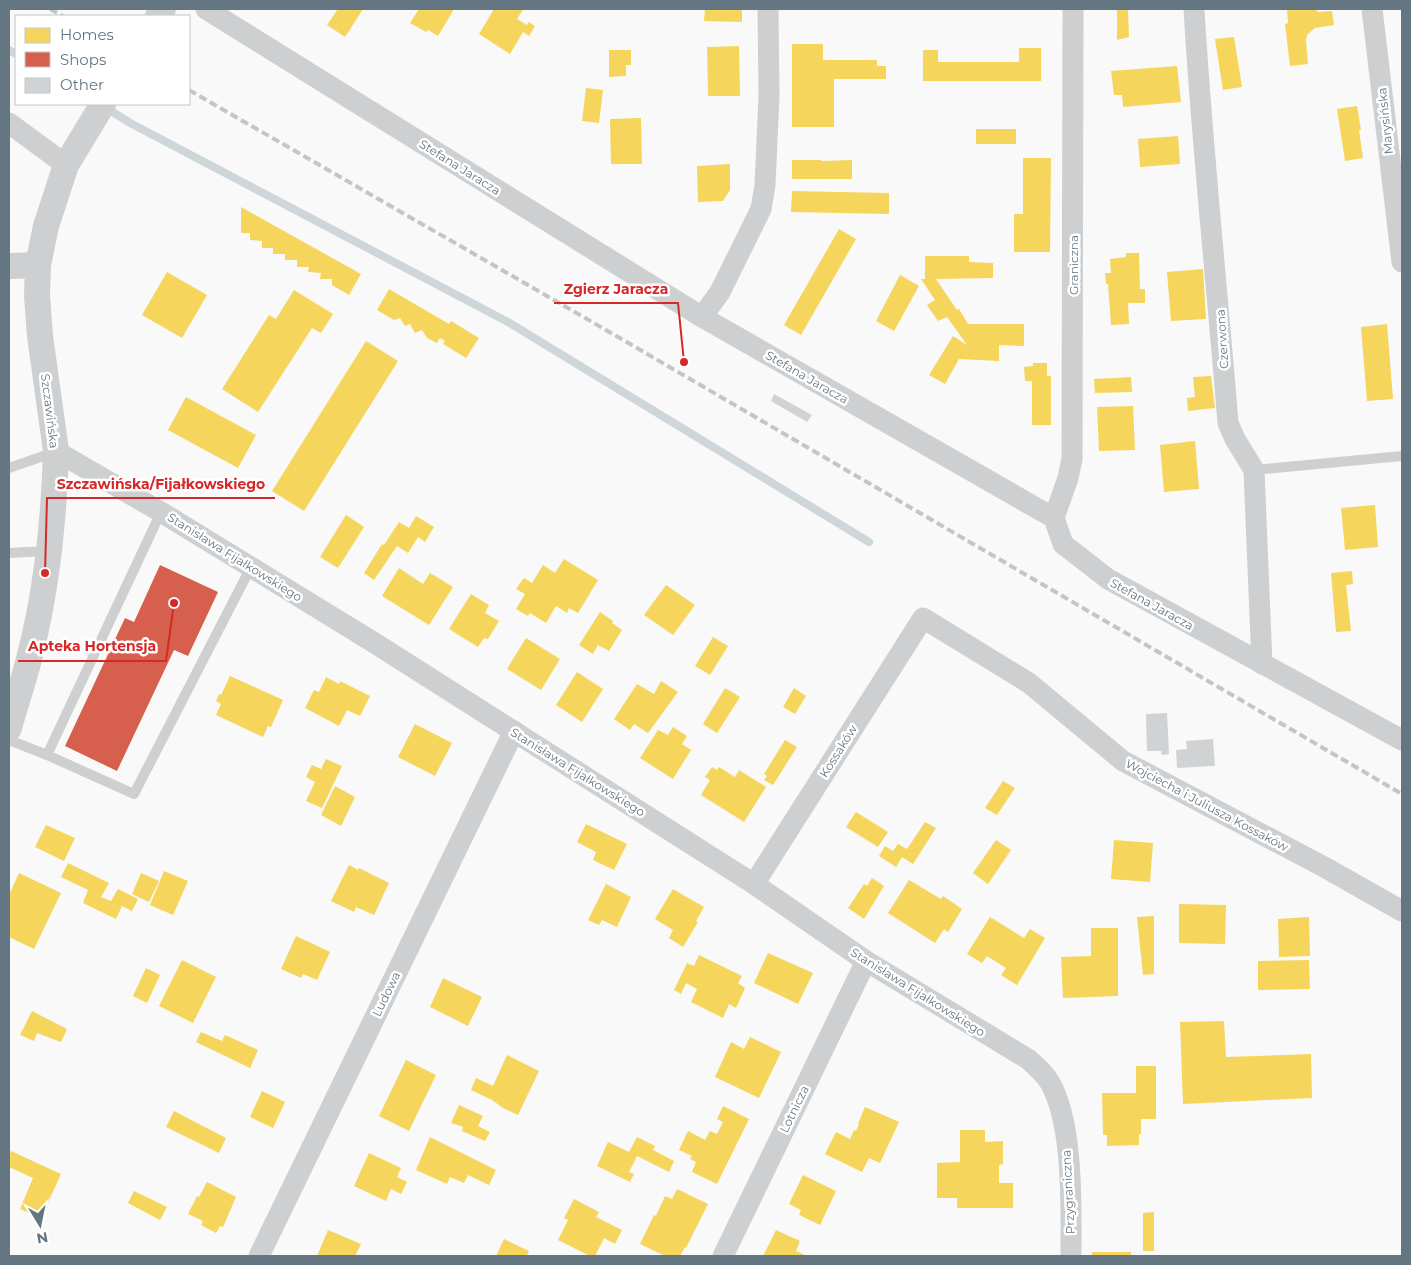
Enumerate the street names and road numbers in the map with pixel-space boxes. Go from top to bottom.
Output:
street label: Marysińska [1374,87,1396,155]
street label: Stefana Jaracza [417,136,503,198]
street label: Graniczna [1066,235,1081,295]
street label: Czerwona [1212,309,1232,369]
street label: Stefana Jaracza [763,347,851,407]
street label: Szczawińska [38,373,62,449]
street label: Stanisława Fijałkowskiego [165,509,305,605]
street label: Stefana Jaracza [1108,575,1196,633]
street label: Kossaków [816,721,860,780]
street label: Stanisława Fijałkowskiego [508,724,648,820]
street label: Wojciecha i Juliusza Kossaków [1123,756,1291,855]
street label: Stanisława Fijałkowskiego [848,944,988,1040]
street label: Ludowa [369,969,403,1019]
street label: Lotnicza [776,1083,812,1135]
street label: Przygraniczna [1058,1149,1078,1235]

